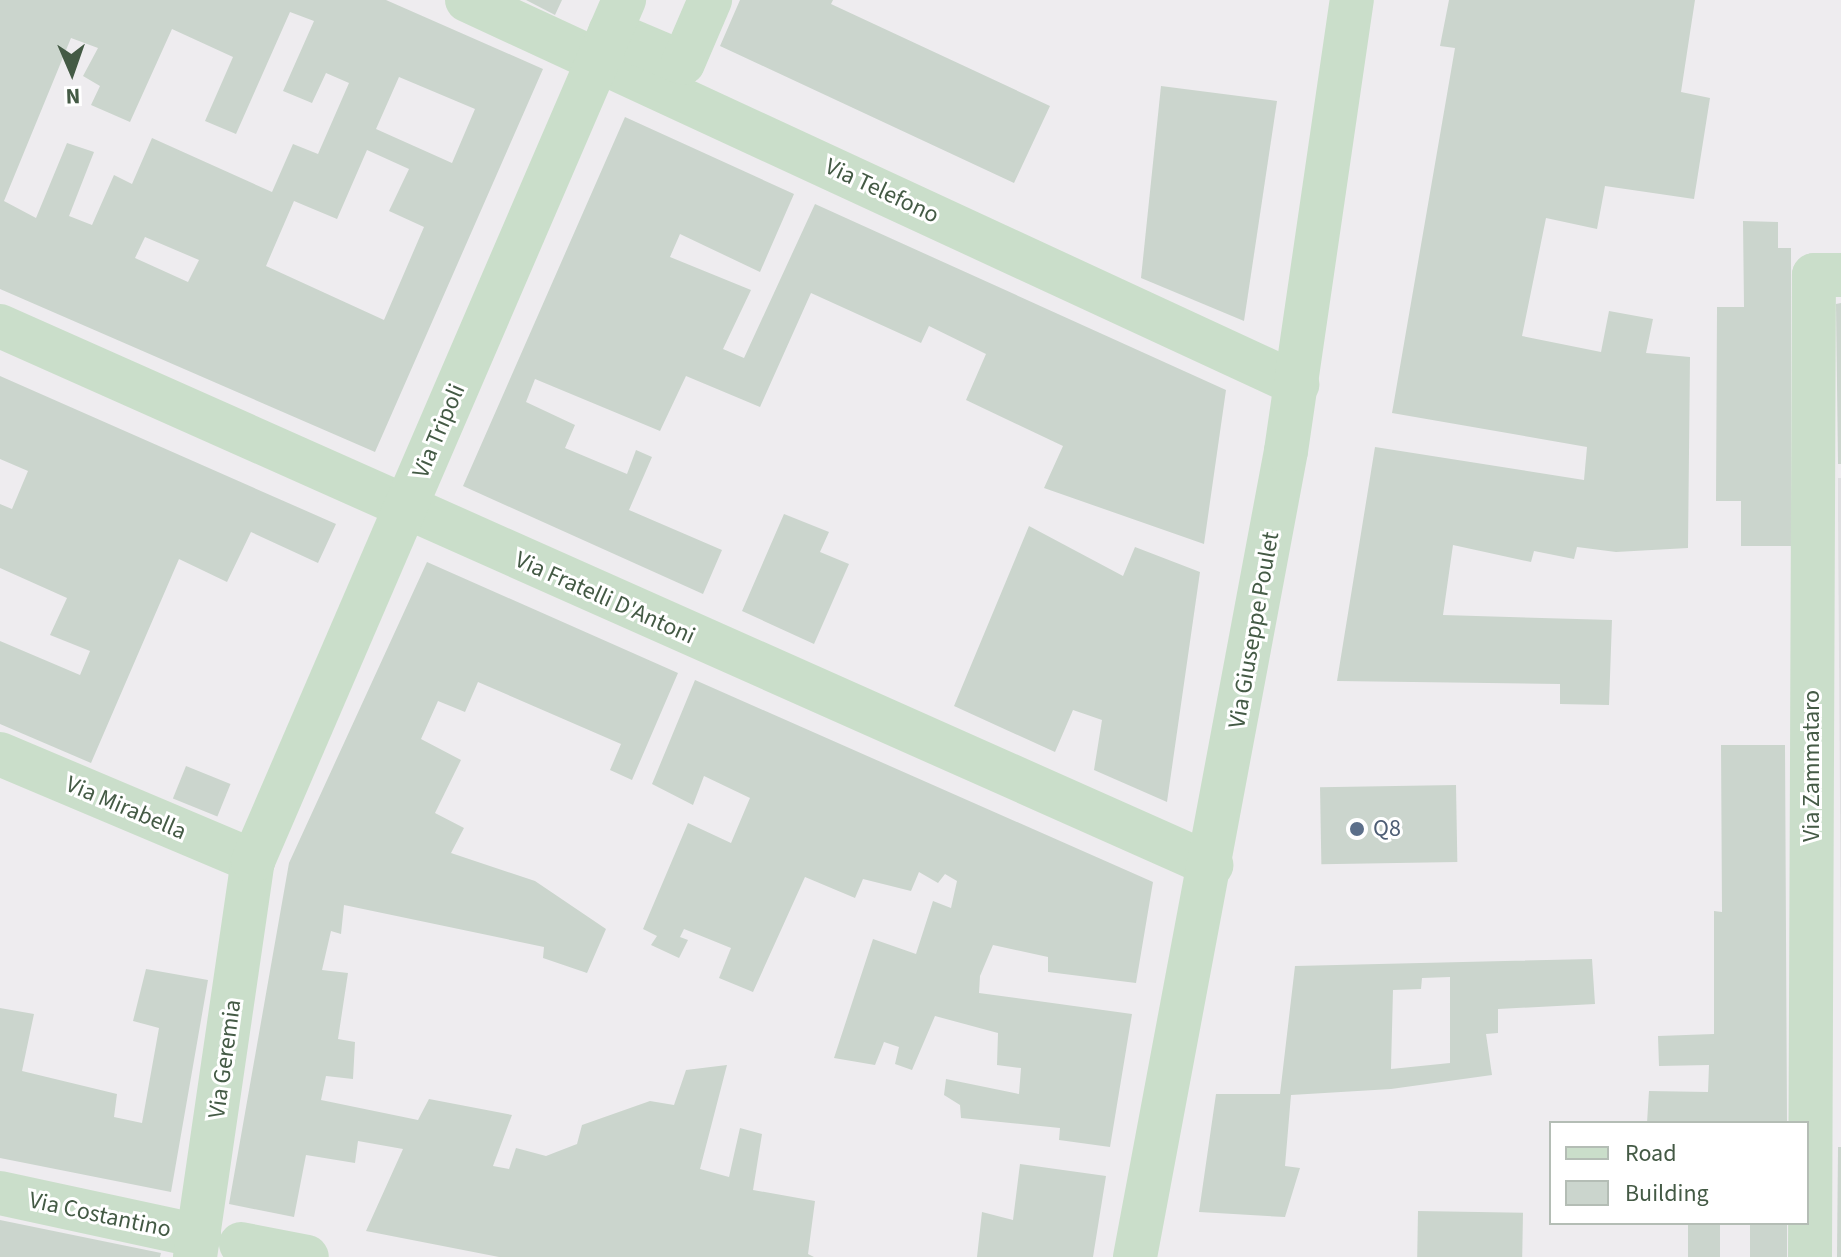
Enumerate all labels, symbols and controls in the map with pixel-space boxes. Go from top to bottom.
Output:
north arrow [32,32,112,112]
text: N [65,80,81,112]
street label: Via Telefono [821,152,943,230]
street label: Via Tripoli [406,380,472,482]
street label: Via Giuseppe Poulet [1223,529,1285,731]
street label: Via Fratelli D'Antoni [510,545,700,651]
street label: Via Zammataro [1798,690,1826,842]
street label: Via Mirabella [62,770,190,846]
place label: Q8 [1373,815,1401,843]
marker: Q8 [1348,820,1366,838]
street label: Via Geremia [202,998,248,1120]
legend [1549,1121,1809,1225]
text: Road [1625,1136,1677,1171]
text: Building [1625,1176,1709,1211]
street label: Via Costantino [26,1186,174,1244]

